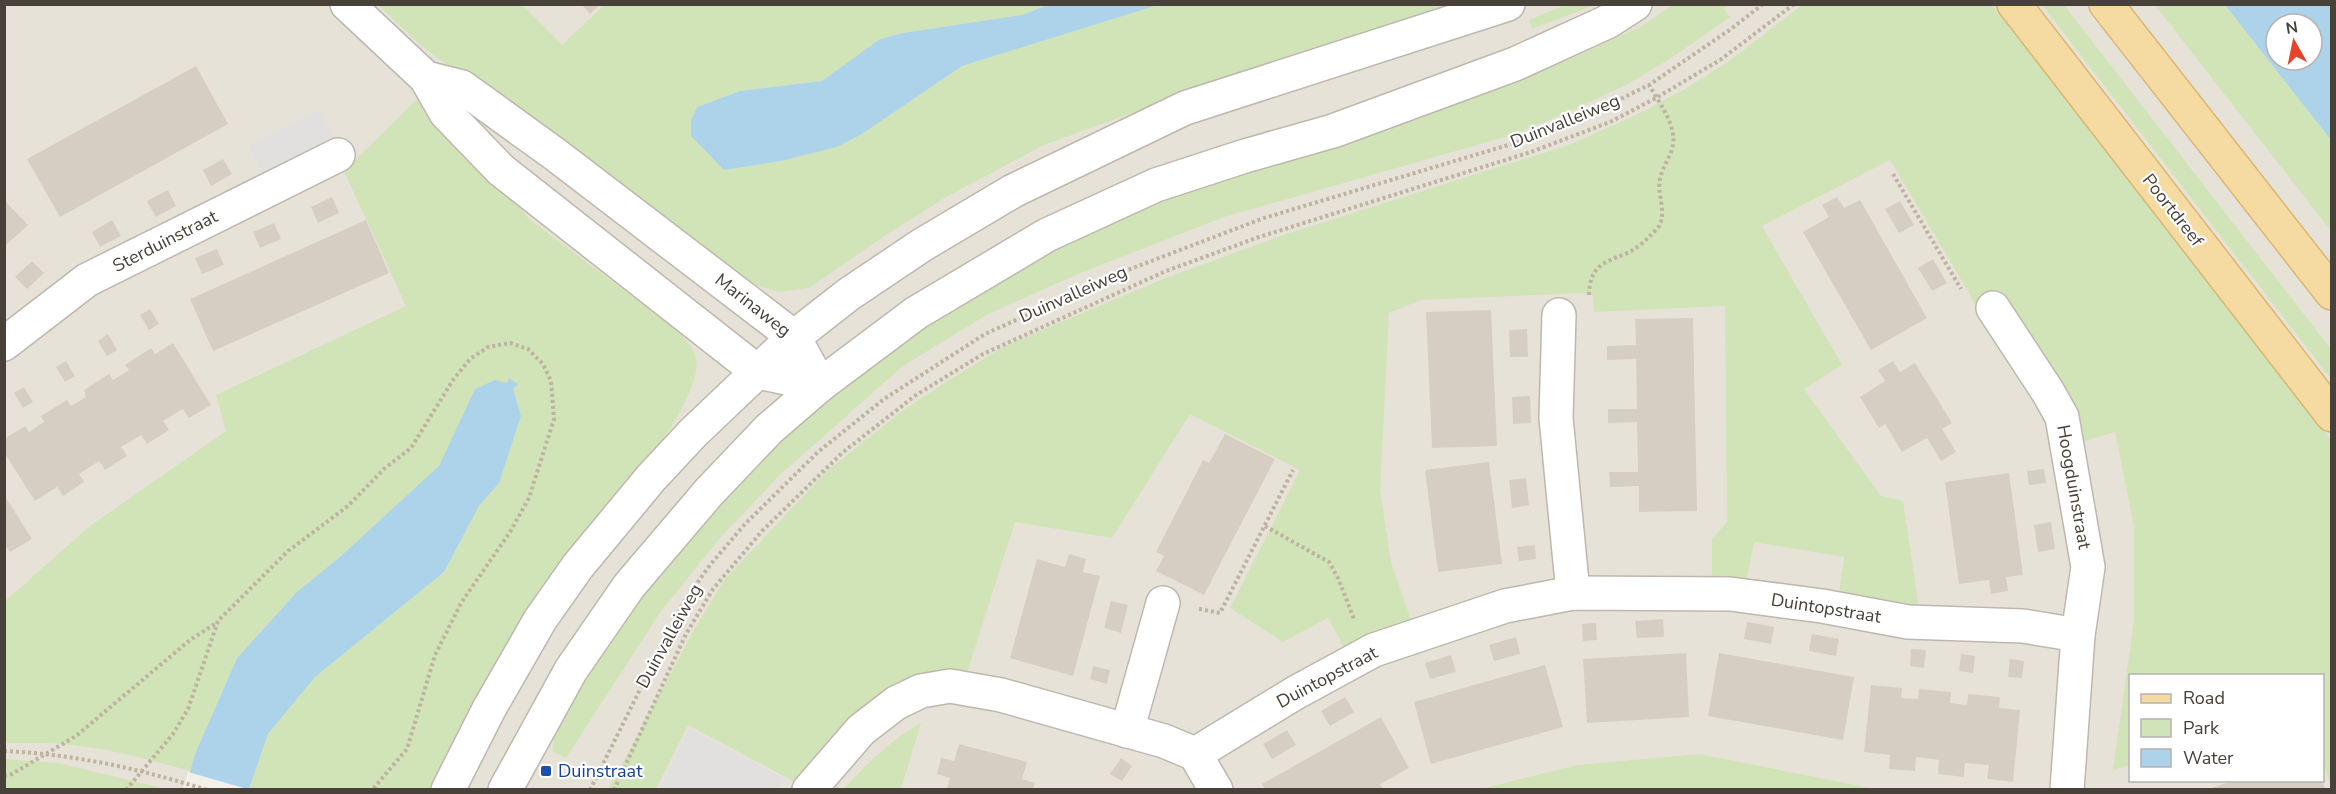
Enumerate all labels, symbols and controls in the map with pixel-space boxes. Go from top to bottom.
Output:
north arrow [2264,12,2324,72]
text: N [2284,16,2299,40]
street label: Duinvalleiweg [1507,88,1623,154]
street label: Poortdreef [2137,169,2210,252]
street label: Sterduinstraat [108,204,222,278]
street label: Duinvalleiweg [1015,259,1131,329]
street label: Marinaweg [710,268,796,342]
street label: Hoogduinstraat [2051,423,2097,552]
street label: Duinvalleiweg [630,580,708,692]
street label: Duintopstraat [1769,587,1883,629]
street label: Duintopstraat [1272,640,1382,714]
legend [2129,674,2324,782]
text: Road [2183,686,2225,710]
text: Park [2183,716,2220,740]
text: Water [2183,746,2234,770]
place label: Duinstraat [558,759,643,783]
marker: Duinstraat [539,764,553,778]

